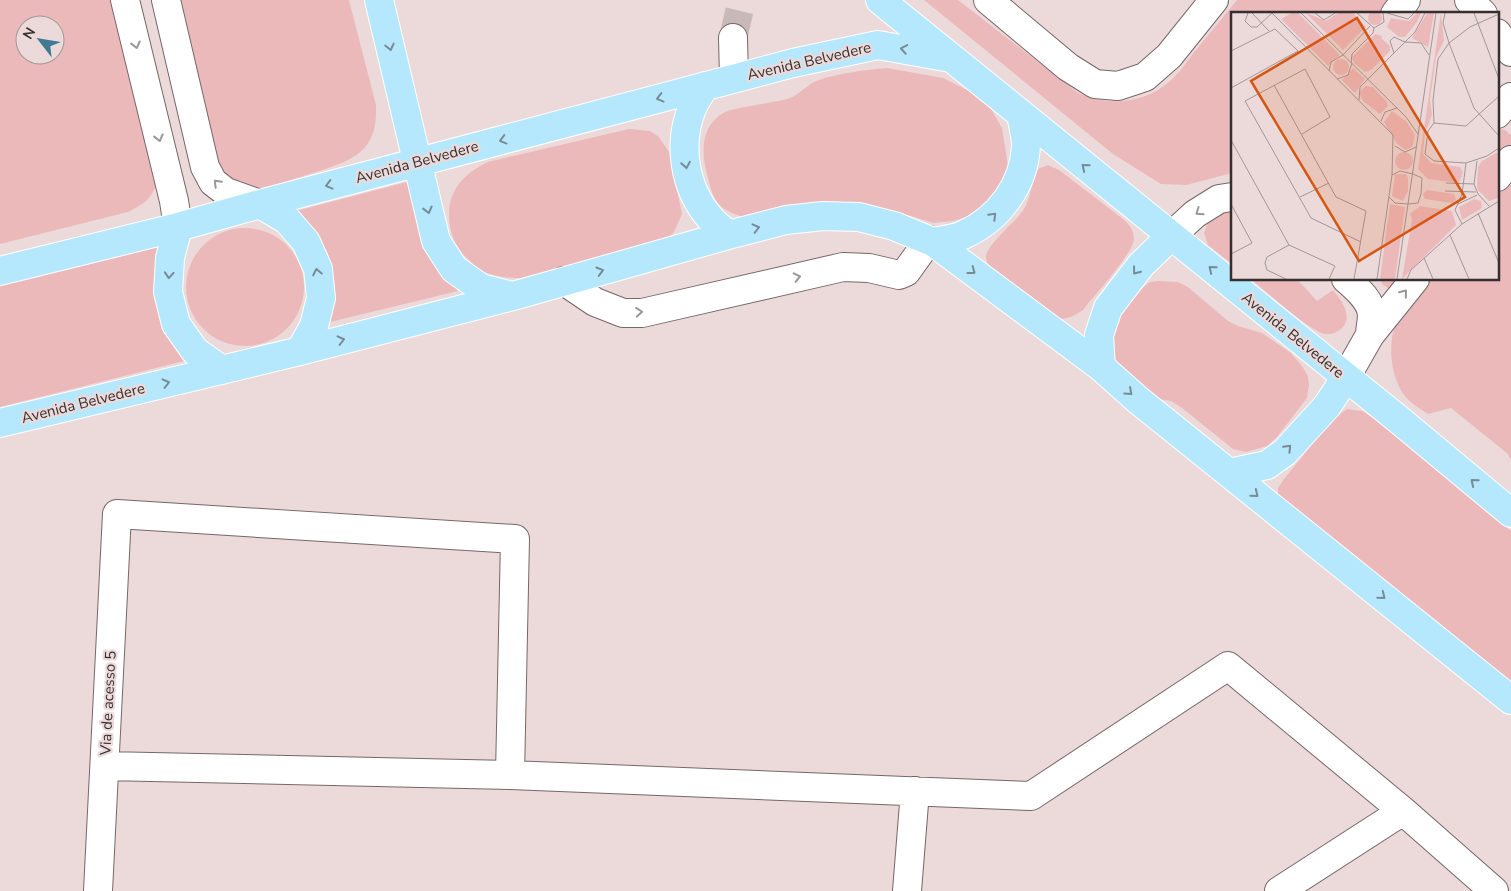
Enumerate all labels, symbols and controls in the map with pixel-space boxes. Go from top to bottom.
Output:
inset map [1231,12,1498,280]
north arrow [15,15,65,65]
text: N [18,24,40,43]
street label: Avenida Belvedere [745,37,873,85]
one-way arrow [130,41,141,50]
one-way arrow [384,43,395,52]
one-way arrow [899,45,908,55]
one-way arrow [656,92,665,103]
one-way arrow [153,134,164,143]
one-way arrow [500,134,508,144]
street label: Avenida Belvedere [353,136,481,188]
one-way arrow [680,162,691,170]
one-way arrow [1082,165,1091,173]
one-way arrow [214,180,223,189]
one-way arrow [326,180,334,190]
one-way arrow [422,206,433,215]
one-way arrow [1195,206,1205,215]
one-way arrow [987,213,996,222]
one-way arrow [752,223,761,234]
one-way arrow [966,265,976,274]
one-way arrow [1133,265,1142,274]
one-way arrow [595,266,604,277]
one-way arrow [1208,266,1217,275]
one-way arrow [313,268,323,277]
one-way arrow [164,271,175,279]
one-way arrow [793,273,802,283]
street label: Avenida Belvedere [1237,287,1349,383]
one-way arrow [1398,290,1407,299]
one-way arrow [635,307,643,318]
one-way arrow [337,336,345,346]
street label: Avenida Belvedere [19,378,147,428]
one-way arrow [162,378,171,389]
one-way arrow [1123,386,1132,395]
one-way arrow [1282,444,1291,453]
one-way arrow [1470,479,1479,488]
one-way arrow [1249,488,1258,496]
one-way arrow [1376,590,1385,598]
street label: Via de acesso 5 [95,650,121,757]

